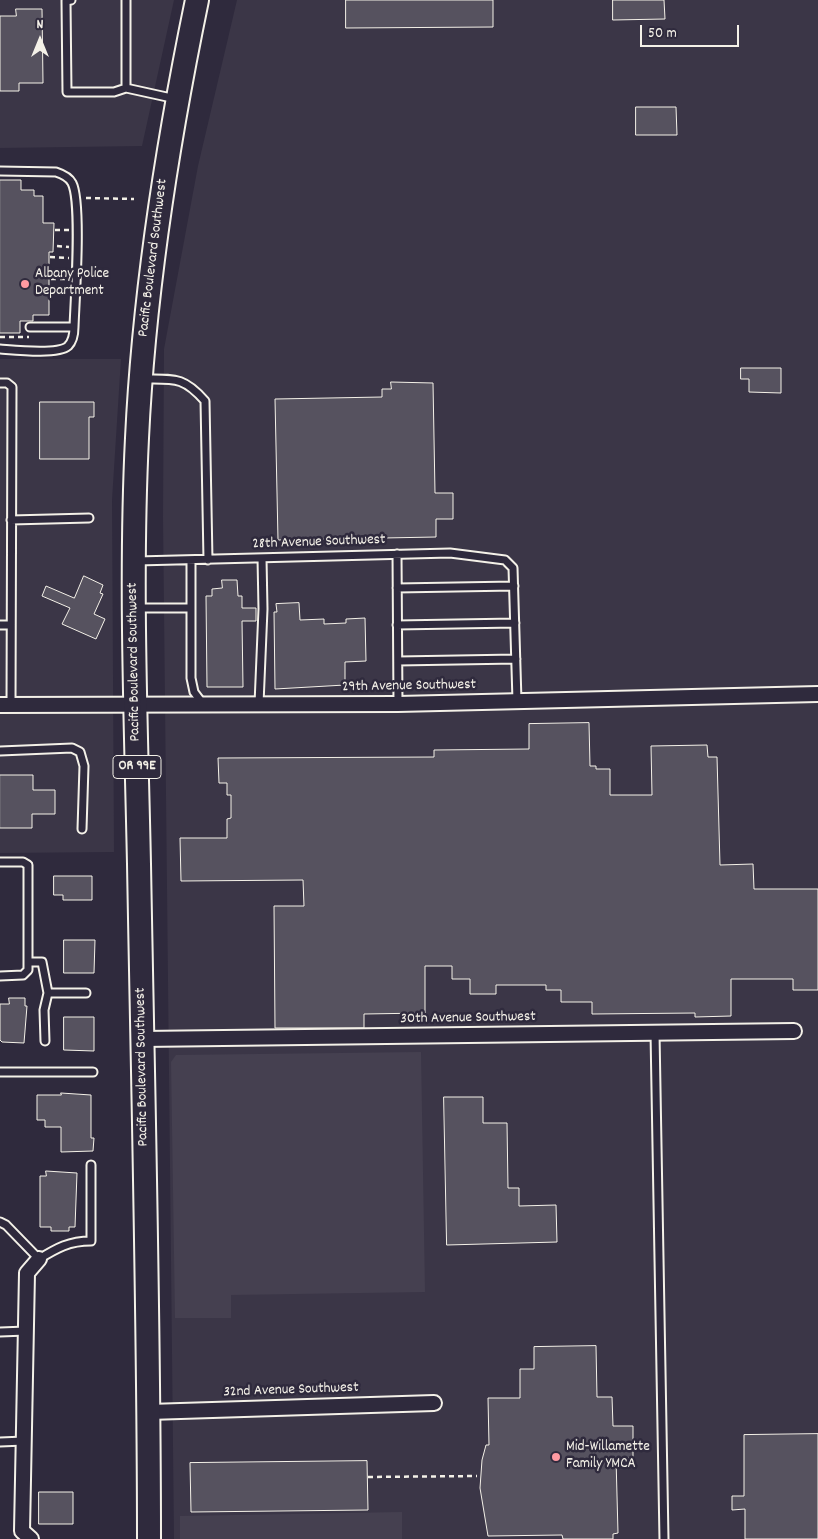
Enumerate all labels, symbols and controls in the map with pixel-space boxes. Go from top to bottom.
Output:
north arrow [15,15,65,65]
text: N [37,15,43,35]
scale bar [643,15,742,47]
text: 50 m [648,23,677,45]
street label: Pacific Boulevard Southwest [135,178,173,338]
place label: Albany Police Department [35,266,109,301]
marker: Albany Police Department [19,278,31,290]
street label: 28th Avenue Southwest [252,532,386,554]
street label: Pacific Boulevard Southwest [125,582,145,742]
street label: 29th Avenue Southwest [342,677,476,697]
road number: OR 99E [113,756,161,779]
street label: Pacific Boulevard Southwest [133,987,153,1147]
street label: 30th Avenue Southwest [400,1009,536,1029]
street label: 32nd Avenue Southwest [223,1380,359,1402]
place label: Mid-Willamette Family YMCA [566,1439,650,1474]
marker: Mid-Willamette Family YMCA [550,1451,562,1463]

